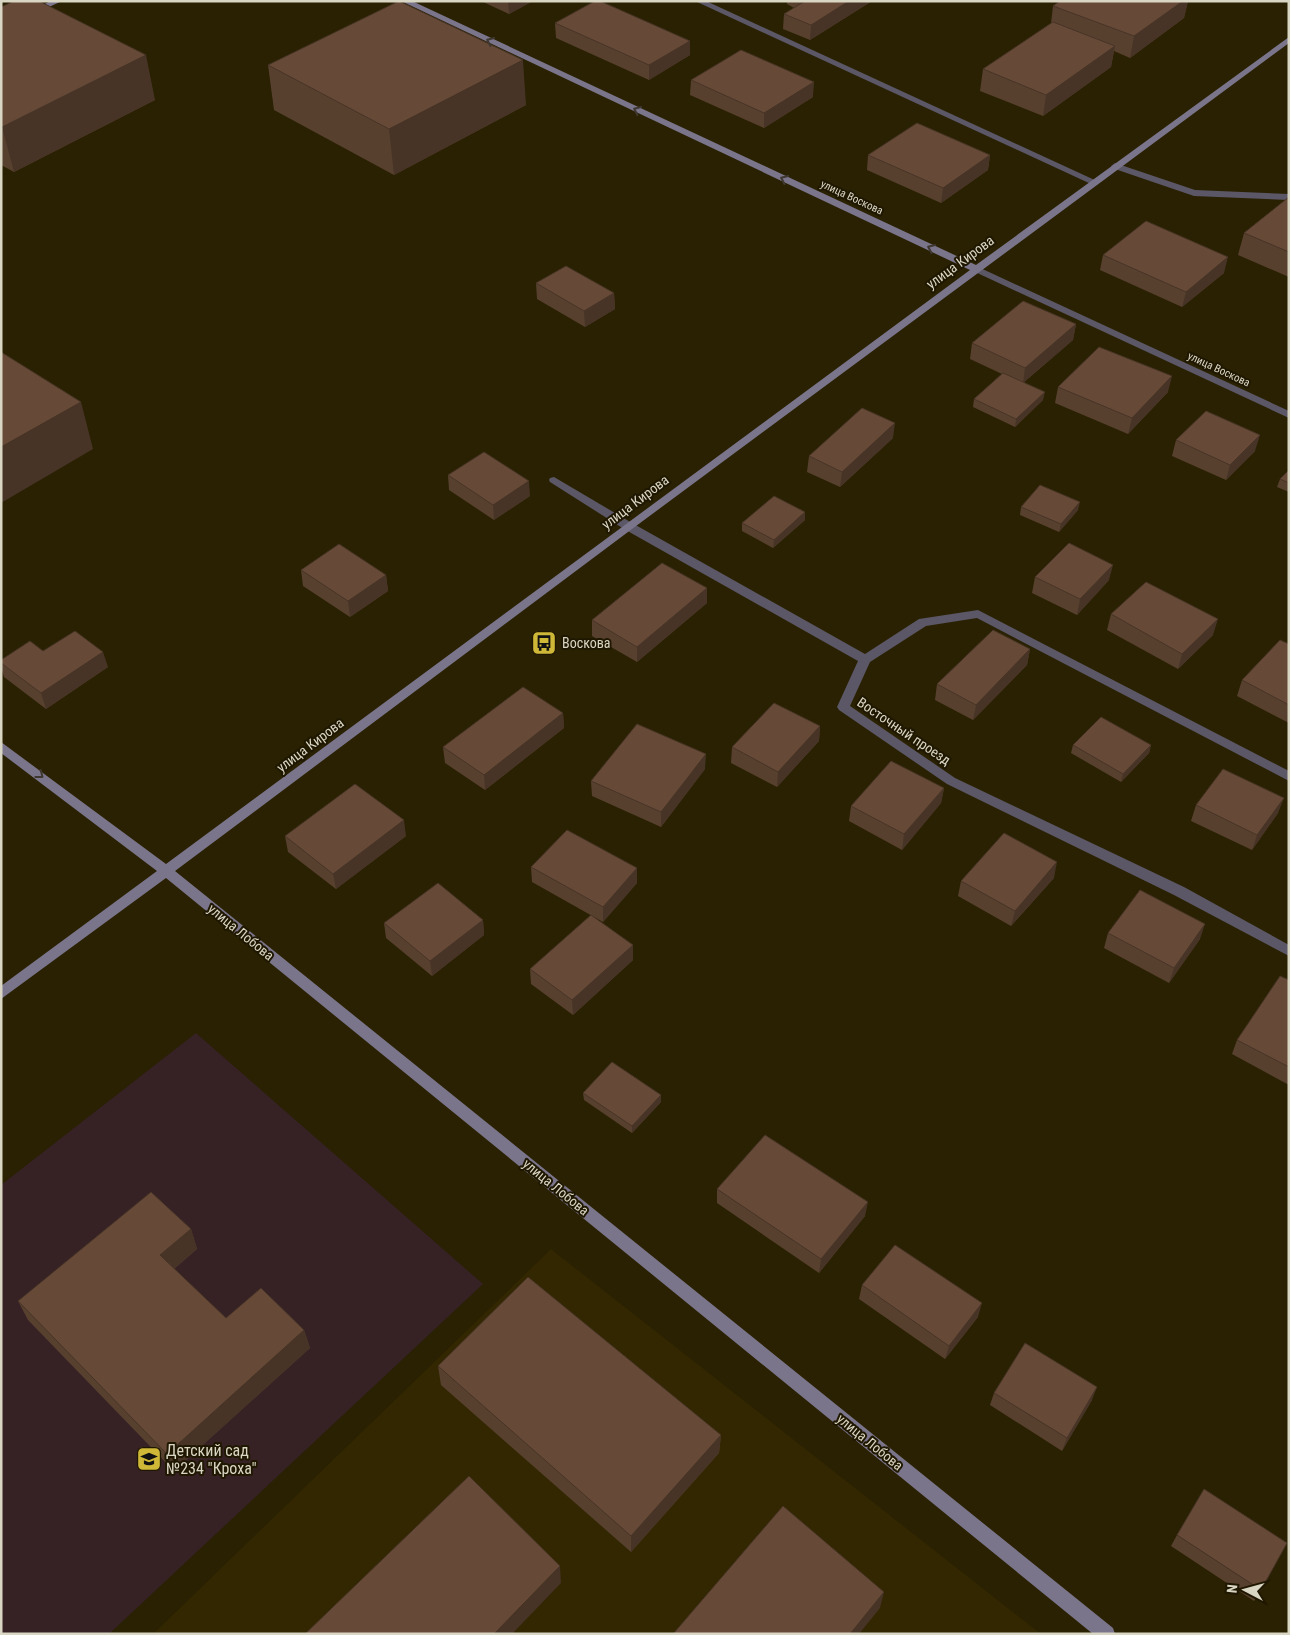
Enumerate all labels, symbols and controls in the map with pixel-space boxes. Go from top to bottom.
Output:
one-way arrow [486,37,495,47]
one-way arrow [633,106,642,116]
one-way arrow [780,175,789,185]
street label: улица Воскова [819,177,885,218]
street label: улица Кирова [923,232,997,292]
one-way arrow [927,244,936,255]
street label: улица Воскова [1186,349,1252,390]
street label: улица Кирова [598,472,672,532]
bus stop icon: Воскова [531,630,557,656]
place label: Воскова [562,635,611,651]
street label: Восточный проезд [854,694,954,768]
street label: улица Кирова [273,715,347,775]
one-way arrow [34,769,44,778]
street label: улица Лобова [205,901,277,963]
street label: улица Лобова [520,1156,592,1218]
street label: улица Лобова [834,1411,906,1473]
place label: Детский сад №234 "Кроха" [166,1441,257,1478]
school or university icon: Детский сад №234 "Кроха" [136,1446,162,1472]
north arrow [1220,1565,1270,1615]
text: N [1224,1584,1240,1594]

